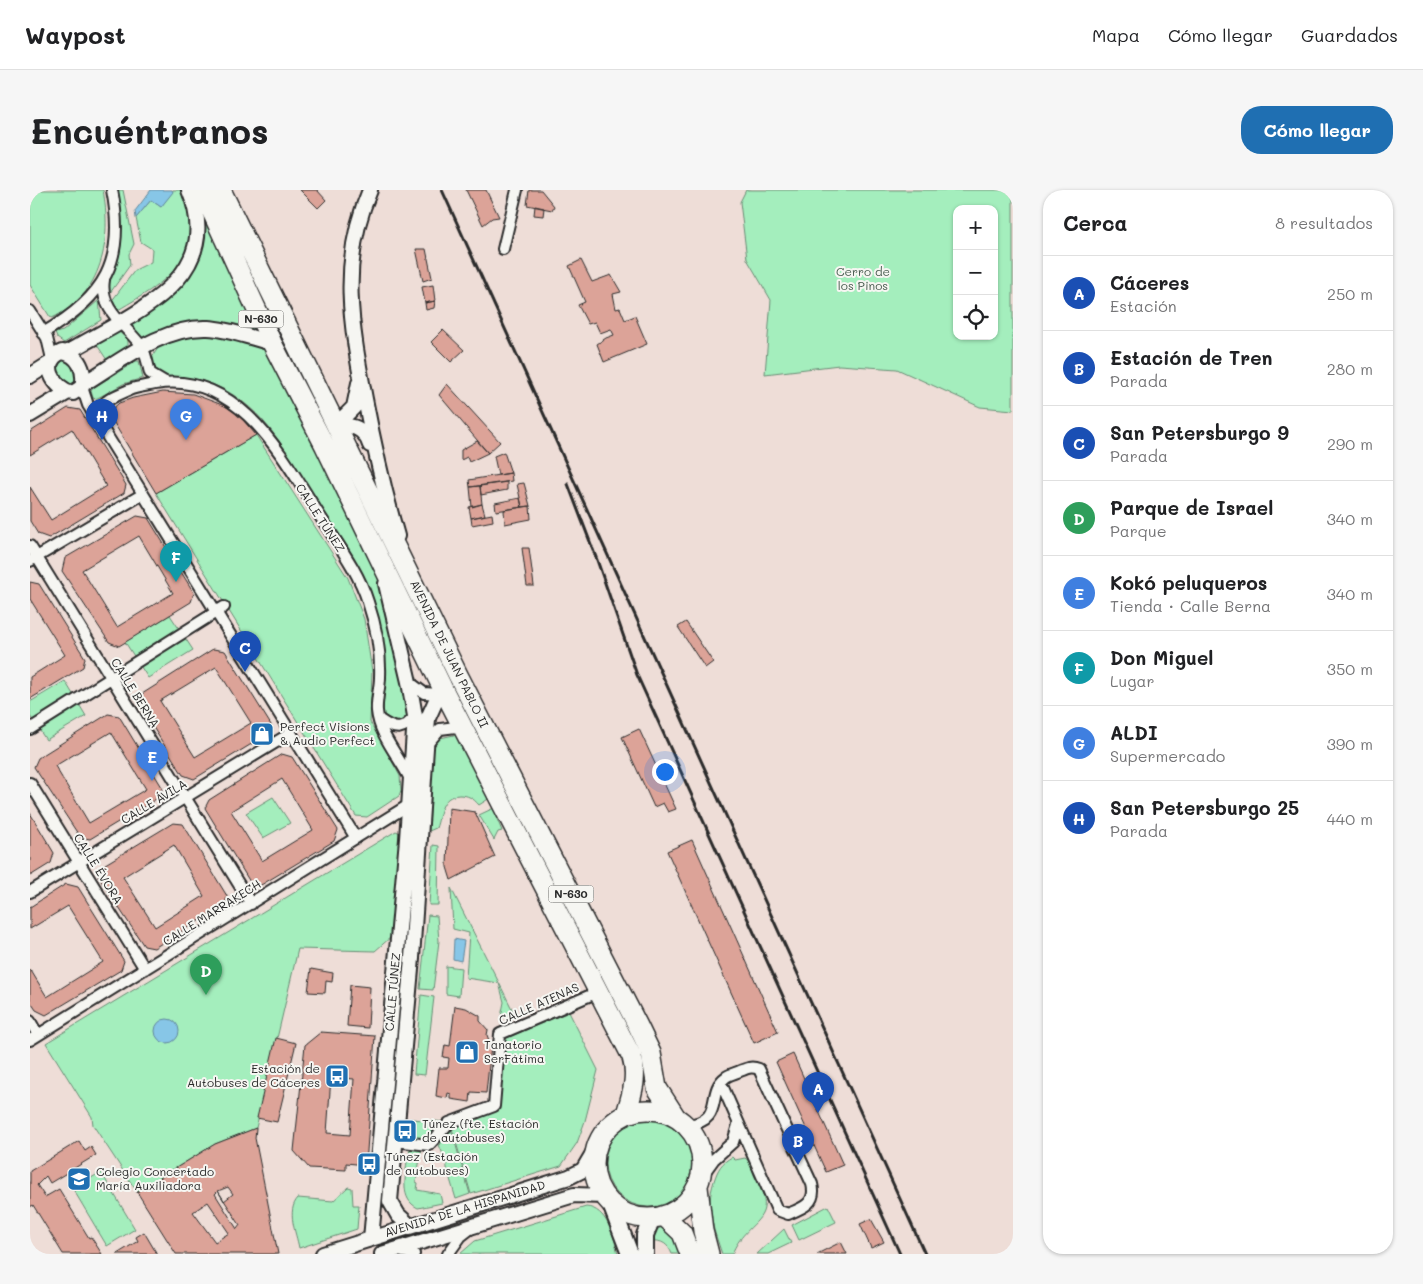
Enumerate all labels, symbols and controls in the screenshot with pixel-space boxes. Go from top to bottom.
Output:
text: Waypost [25,19,126,50]
text: Mapa [1092,23,1140,47]
text: Cómo llegar [1168,23,1273,47]
text: Guardados [1301,23,1398,47]
button: Cómo llegar [1241,106,1393,154]
text: Encuéntranos [30,107,269,153]
map controls [953,205,998,340]
button: + [953,205,998,250]
text: Cerca [1063,209,1128,236]
text: 8 resultados [1275,212,1373,233]
button: − [953,250,998,295]
park label: Cerro de los Pinos [836,263,890,293]
text: Cáceres [1110,270,1189,295]
text: A [1073,283,1085,304]
text: 250 m [1327,283,1373,304]
button: locate [953,295,998,340]
text: Estación [1110,295,1177,316]
road number: N-630 [238,310,284,328]
text: Estación de Tren [1110,345,1272,370]
text: B [1074,358,1084,379]
text: 280 m [1327,358,1373,379]
text: Parada [1110,370,1168,391]
pin: H [86,399,118,440]
pin: G [170,399,202,440]
text: San Petersburgo 9 [1110,420,1289,445]
text: C [1073,433,1085,454]
text: 290 m [1327,433,1373,454]
text: Parada [1110,445,1168,466]
street label: CALLE TÚNEZ [293,480,349,555]
text: Parque de Israel [1110,495,1273,520]
text: D [1073,508,1085,529]
text: 340 m [1326,508,1373,529]
text: Parque [1110,520,1167,541]
pin: F [160,541,192,582]
text: Kokó peluqueros [1110,570,1267,595]
street label: AVENIDA DE JUAN PABLO II [407,577,493,730]
text: E [1074,583,1084,604]
text: 340 m [1326,583,1373,604]
text: Tienda · Calle Berna [1110,595,1271,616]
pin: C [229,631,261,672]
text: Don Miguel [1110,645,1213,670]
street label: CALLE BERNA [108,655,164,730]
text: F [1074,658,1084,679]
text: 350 m [1327,658,1373,679]
text: Lugar [1110,670,1154,691]
place label: Perfect Visions & Audio Perfect [280,718,375,748]
text: ALDI [1110,720,1158,745]
shop icon: Perfect Visions & Audio Perfect [249,721,275,747]
text: G [1073,733,1085,754]
text: 390 m [1326,733,1373,754]
pin: E [136,740,168,781]
text: Supermercado [1110,745,1225,766]
your location [652,759,678,785]
street label: CALLE ÁVILA [118,775,189,827]
text: San Petersburgo 25 [1110,795,1299,820]
text: H [1073,808,1085,829]
text: 440 m [1326,808,1373,829]
text: Parada [1110,820,1168,841]
street label: CALLE ÉVORA [71,830,127,907]
street label: CALLE MARRAKECH [159,875,264,949]
road number: N-630 [548,886,594,902]
street label: CALLE TÚNEZ [381,952,403,1032]
pin: D [190,954,222,995]
street label: CALLE ATENAS [496,978,581,1028]
place label: Tanatorio SerFátima [484,1036,544,1066]
shop icon: Tanatorio SerFátima [454,1039,480,1065]
place label: Estación de Autobuses de Cáceres [187,1060,320,1090]
bus stop icon: Estación de Autobuses de Cáceres [324,1063,350,1089]
pin: A [802,1072,834,1113]
place label: Túnez (fte. Estación de autobuses) [422,1115,539,1145]
bus stop icon: Túnez (fte. Estación de autobuses) [392,1118,418,1144]
pin: B [782,1124,814,1165]
place label: Túnez (Estación de autobuses) [386,1148,478,1178]
bus stop icon: Túnez (Estación de autobuses) [356,1151,382,1177]
place label: Colegio Concertado María Auxiliadora [96,1163,214,1193]
school or university icon: Colegio Concertado María Auxiliadora [66,1166,92,1192]
street label: AVENIDA DE LA HISPANIDAD [382,1176,547,1240]

